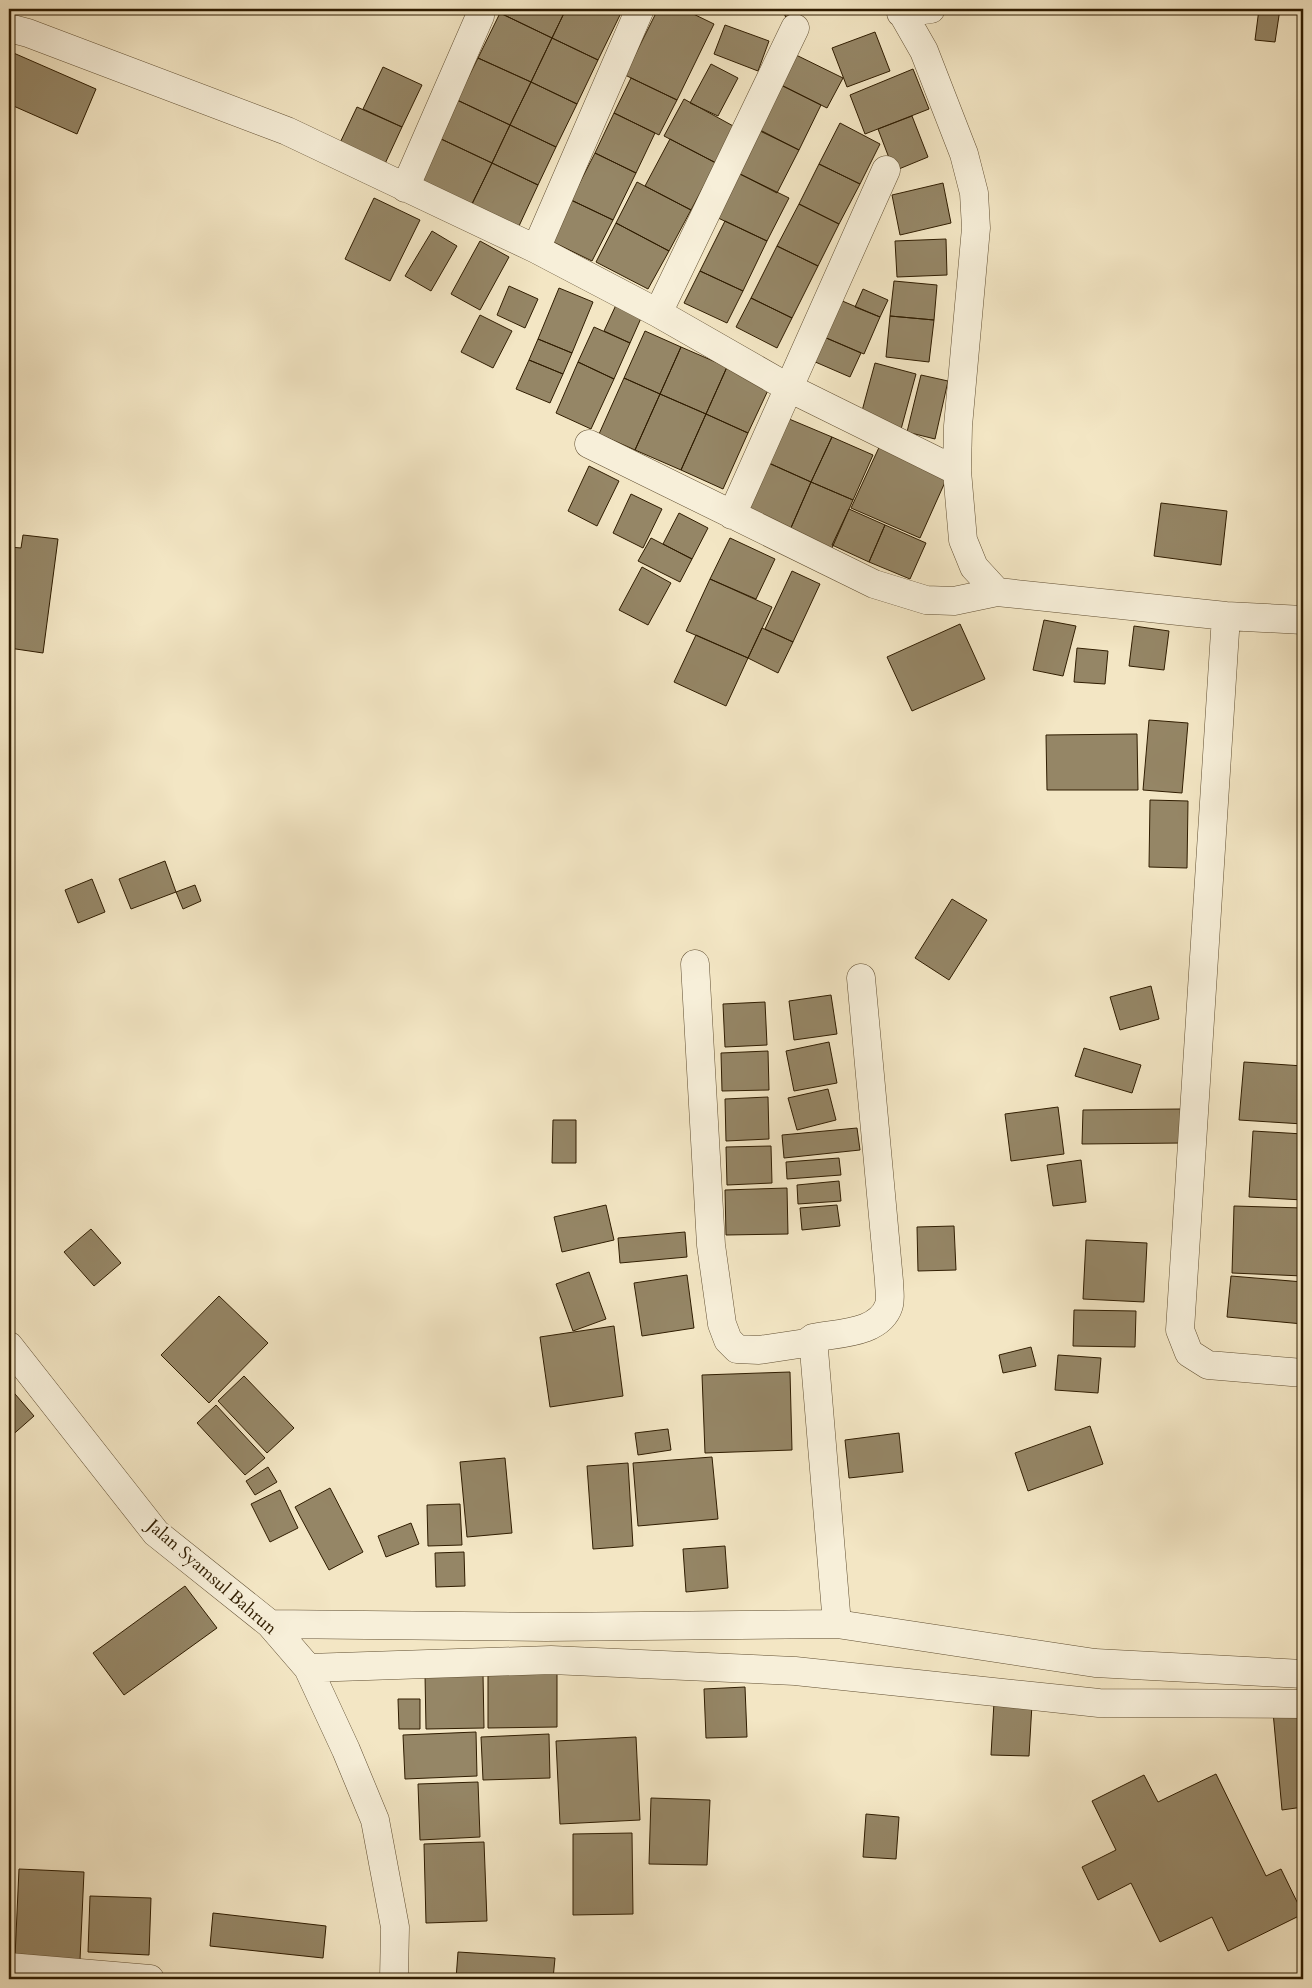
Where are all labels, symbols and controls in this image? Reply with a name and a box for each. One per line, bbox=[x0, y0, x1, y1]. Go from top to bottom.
street label: Jalan Syamsul Bahrun bbox=[139, 1512, 283, 1641]

